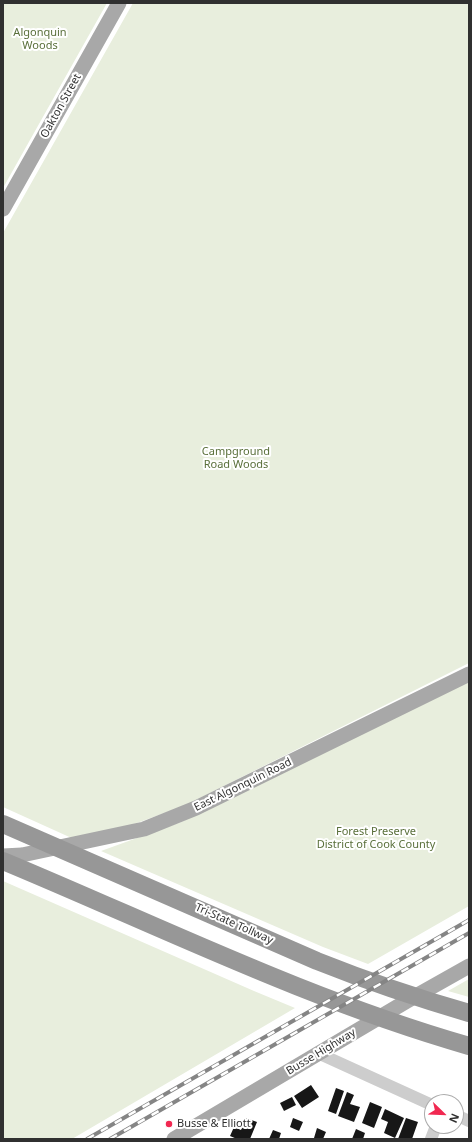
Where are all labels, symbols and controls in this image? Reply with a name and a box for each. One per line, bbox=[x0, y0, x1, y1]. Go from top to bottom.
park label: Algonquin Woods bbox=[13, 26, 67, 52]
street label: Oakton Street bbox=[38, 71, 84, 141]
park label: Campground Road Woods bbox=[202, 445, 270, 471]
street label: East Algonquin Road bbox=[192, 756, 294, 814]
park label: Forest Preserve District of Cook County bbox=[317, 825, 435, 851]
street label: Tri-State Tollway bbox=[193, 901, 275, 947]
street label: Busse Highway bbox=[284, 1026, 358, 1078]
north arrow bbox=[424, 1094, 464, 1134]
text: N bbox=[446, 1111, 463, 1126]
place label: Busse & Elliott bbox=[177, 1117, 251, 1131]
marker: Busse & Elliott bbox=[164, 1119, 174, 1129]

